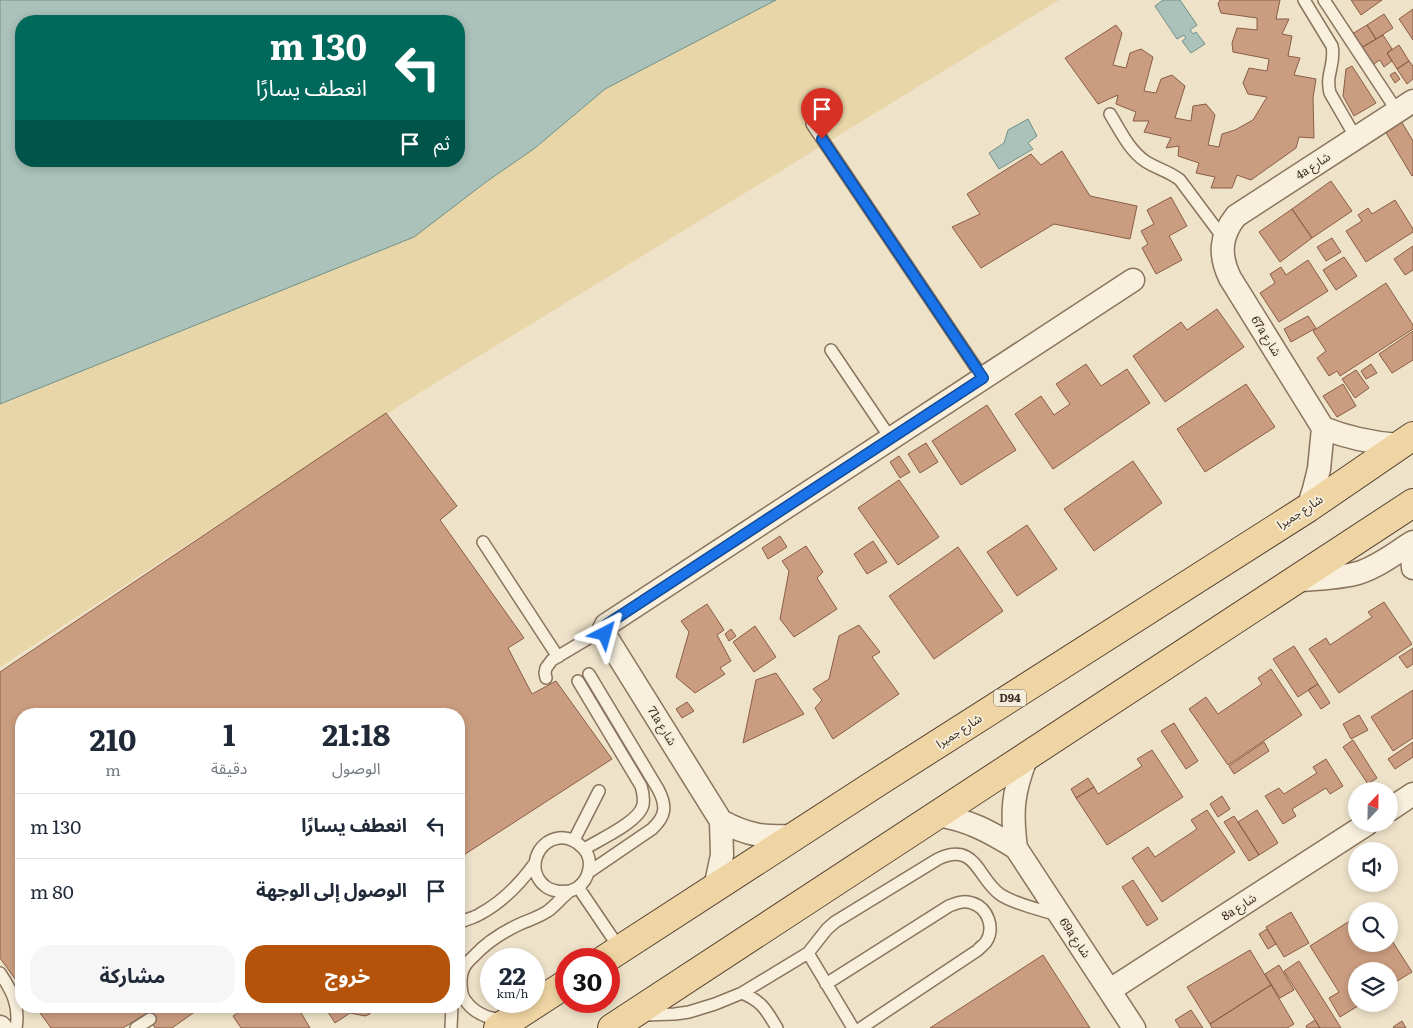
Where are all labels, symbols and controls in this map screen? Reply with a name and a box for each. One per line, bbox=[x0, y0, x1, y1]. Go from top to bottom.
text: 130 m bbox=[269, 19, 367, 71]
icon: left bbox=[385, 35, 450, 100]
text: انعطف يسارًا bbox=[256, 70, 367, 103]
pin bbox=[801, 88, 843, 139]
icon: arrive bbox=[808, 95, 836, 123]
text: ثم bbox=[434, 128, 450, 156]
icon: arrive bbox=[396, 130, 424, 158]
street label: 4a شارع bbox=[1291, 147, 1334, 184]
street label: 67a شارع bbox=[1246, 312, 1286, 360]
street label: شارع جميرا bbox=[1273, 490, 1327, 534]
position arrow bbox=[578, 607, 630, 659]
road number: D94 bbox=[994, 690, 1026, 706]
street label: 71a شارع bbox=[643, 702, 682, 749]
street label: شارع جميرا bbox=[932, 709, 986, 753]
text: 1 bbox=[223, 711, 235, 755]
text: 21:18 bbox=[322, 711, 391, 755]
text: 210 bbox=[90, 716, 137, 760]
text: دقيقة bbox=[211, 755, 248, 779]
text: الوصول bbox=[332, 755, 381, 779]
text: m bbox=[105, 757, 121, 781]
north arrow bbox=[1348, 782, 1398, 832]
map controls bbox=[1348, 782, 1398, 1012]
text: انعطف يسارًا bbox=[301, 810, 407, 838]
text: 130 m bbox=[30, 812, 81, 840]
icon: left bbox=[422, 812, 450, 840]
button: sound bbox=[1348, 842, 1398, 892]
text: الوصول إلى الوجهة bbox=[256, 875, 407, 903]
text: 80 m bbox=[30, 877, 74, 905]
icon: arrive bbox=[422, 877, 450, 905]
street label: 8a شارع bbox=[1217, 888, 1260, 925]
button: search bbox=[1348, 902, 1398, 952]
street label: 69a شارع bbox=[1055, 914, 1096, 962]
button: مشاركة bbox=[30, 945, 235, 1003]
button: خروج bbox=[245, 945, 450, 1003]
speed limit sign: 30 bbox=[555, 948, 620, 1013]
text: 22 bbox=[499, 956, 526, 993]
button: layers bbox=[1348, 962, 1398, 1012]
text: km/h bbox=[497, 984, 528, 1002]

